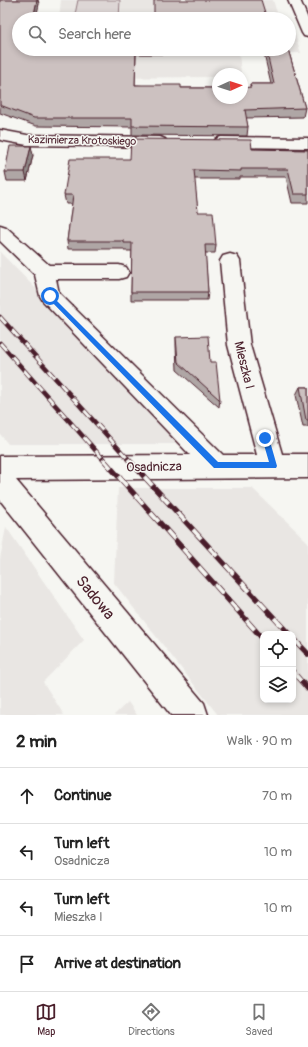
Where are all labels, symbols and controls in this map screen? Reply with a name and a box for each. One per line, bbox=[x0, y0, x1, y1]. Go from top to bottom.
search box bbox=[12, 12, 296, 56]
icon: search bbox=[26, 23, 48, 45]
text: Search here bbox=[58, 25, 131, 44]
north arrow bbox=[212, 68, 248, 104]
street label: Kazimierza Krotoskiego bbox=[28, 133, 136, 148]
route start bbox=[41, 287, 59, 305]
street label: Mieszka I bbox=[230, 340, 258, 391]
route end bbox=[256, 429, 274, 447]
street label: Osadnicza bbox=[126, 459, 182, 475]
street label: Sadowa bbox=[71, 572, 119, 624]
map controls bbox=[260, 631, 296, 703]
button: locate bbox=[260, 631, 296, 667]
button: layers bbox=[260, 667, 296, 703]
text: 2 min bbox=[16, 731, 57, 752]
text: Walk · 90 m bbox=[227, 733, 292, 749]
icon: ahead bbox=[16, 785, 38, 807]
text: Continue bbox=[54, 786, 112, 805]
text: 70 m bbox=[262, 788, 292, 804]
text: Turn left bbox=[54, 834, 110, 853]
icon: left bbox=[16, 841, 38, 863]
text: 10 m bbox=[264, 844, 292, 860]
text: Osadnicza bbox=[54, 853, 110, 869]
text: Turn left bbox=[54, 890, 110, 909]
icon: left bbox=[16, 897, 38, 919]
text: 10 m bbox=[264, 900, 292, 916]
text: Mieszka I bbox=[54, 909, 103, 925]
icon: arrive bbox=[16, 953, 38, 975]
text: Arrive at destination bbox=[54, 954, 181, 973]
tab: Map bbox=[35, 1001, 57, 1038]
tab: Directions bbox=[128, 1001, 175, 1038]
tab: Saved bbox=[245, 1001, 273, 1038]

